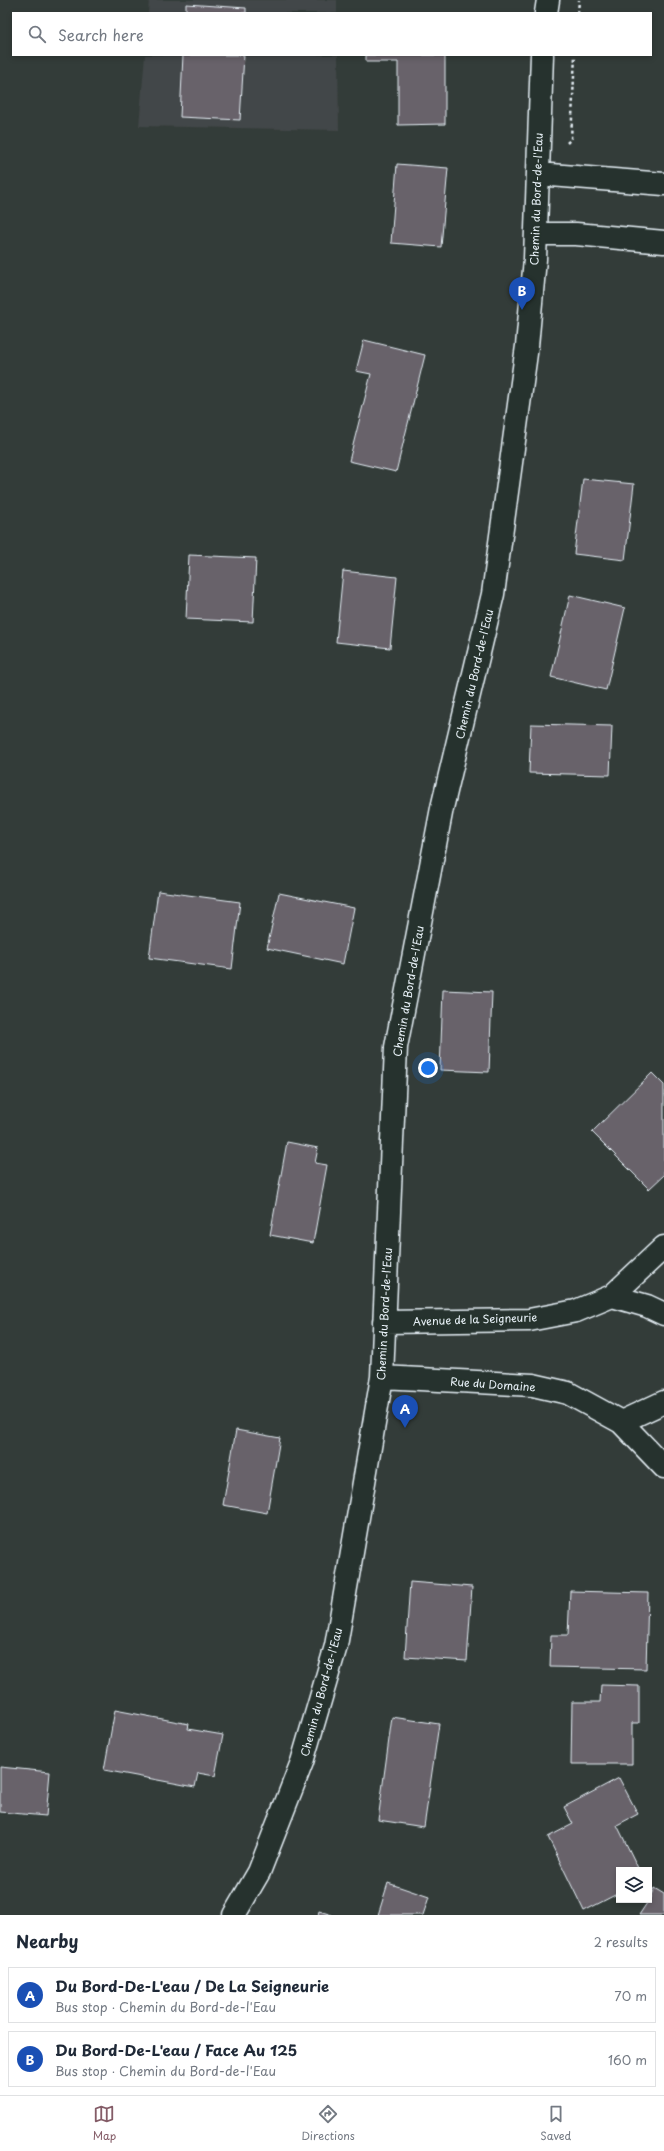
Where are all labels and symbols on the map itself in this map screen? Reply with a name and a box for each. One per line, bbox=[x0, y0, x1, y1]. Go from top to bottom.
street label: Chemin du Bord-de-l'Eau bbox=[525, 132, 547, 266]
pin: B bbox=[509, 277, 535, 310]
street label: Chemin du Bord-de-l'Eau bbox=[451, 607, 497, 741]
street label: Chemin du Bord-de-l'Eau bbox=[388, 924, 428, 1058]
your location bbox=[418, 1058, 438, 1078]
street label: Chemin du Bord-de-l'Eau bbox=[372, 1247, 396, 1381]
street label: Avenue de la Seigneurie bbox=[413, 1308, 538, 1330]
street label: Rue du Domaine bbox=[450, 1373, 536, 1395]
pin: A bbox=[392, 1395, 418, 1428]
street label: Chemin du Bord-de-l'Eau bbox=[296, 1626, 346, 1758]

